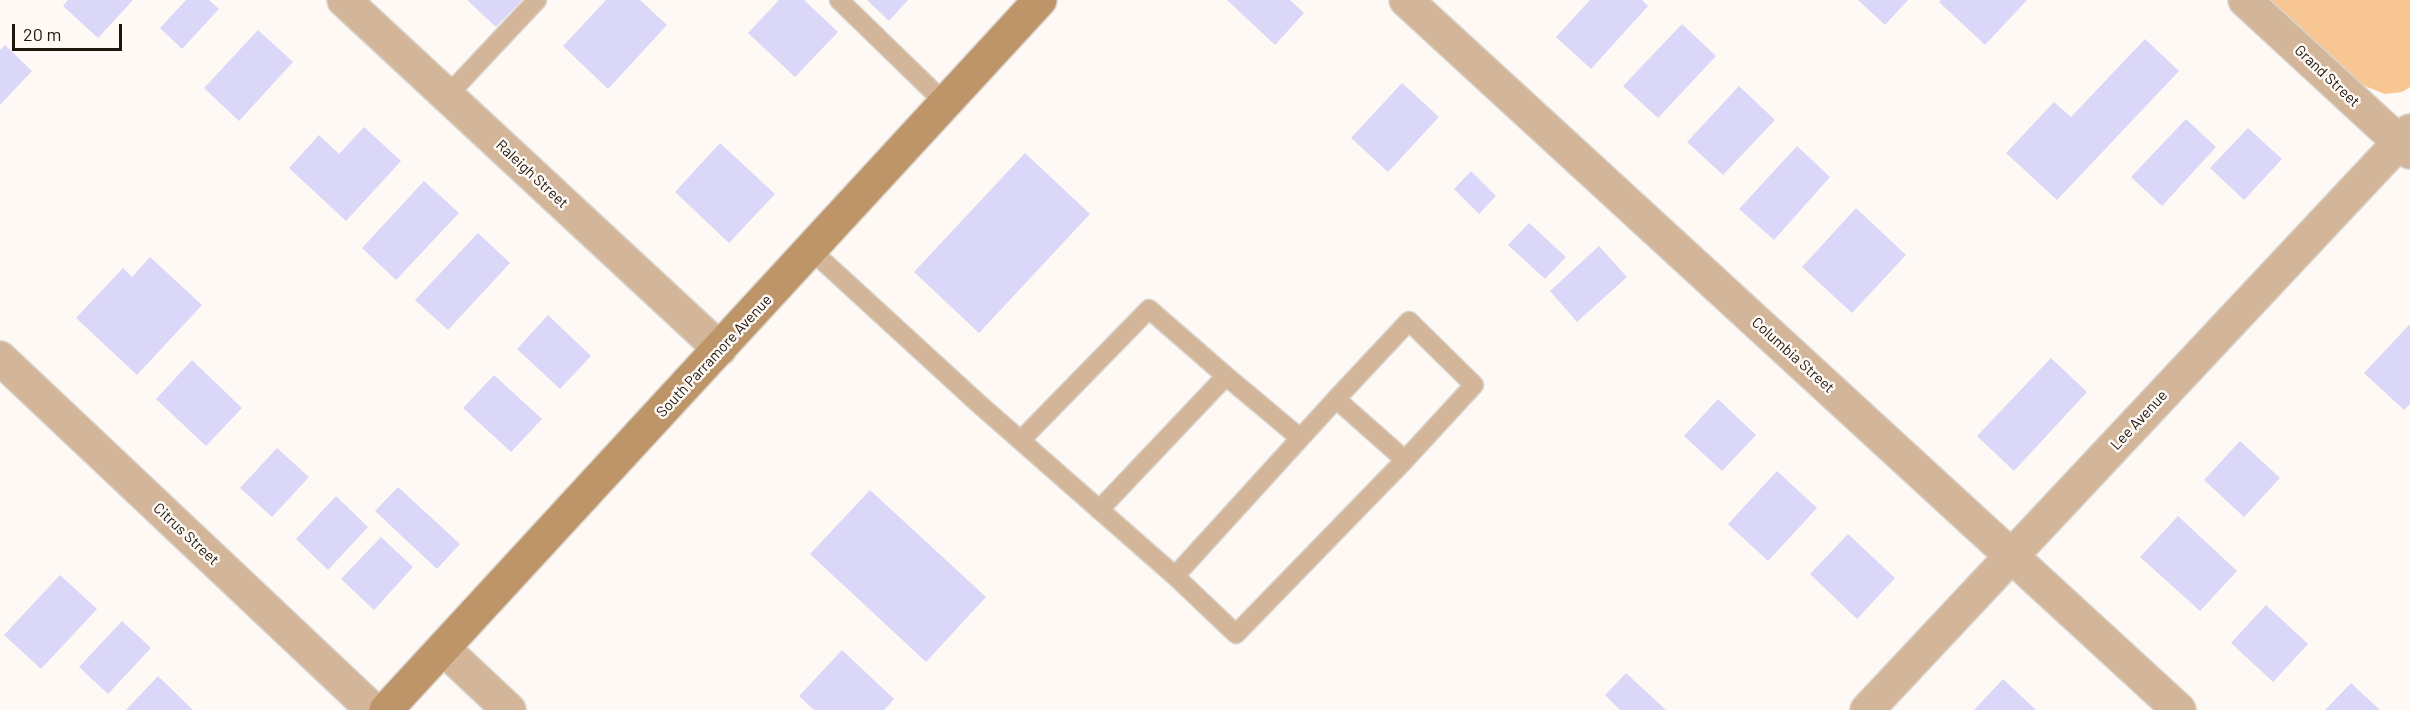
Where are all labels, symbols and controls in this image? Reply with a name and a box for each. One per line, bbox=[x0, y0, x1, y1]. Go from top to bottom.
scale bar bbox=[15, 12, 124, 50]
text: 20 m bbox=[23, 23, 61, 45]
street label: Grand Street bbox=[2291, 41, 2363, 111]
street label: Raleigh Street bbox=[492, 136, 572, 212]
street label: South Parramore Avenue bbox=[652, 291, 776, 421]
street label: Columbia Street bbox=[1748, 313, 1838, 397]
street label: Lee Avenue bbox=[2107, 386, 2171, 454]
street label: Citrus Street bbox=[149, 499, 223, 569]

